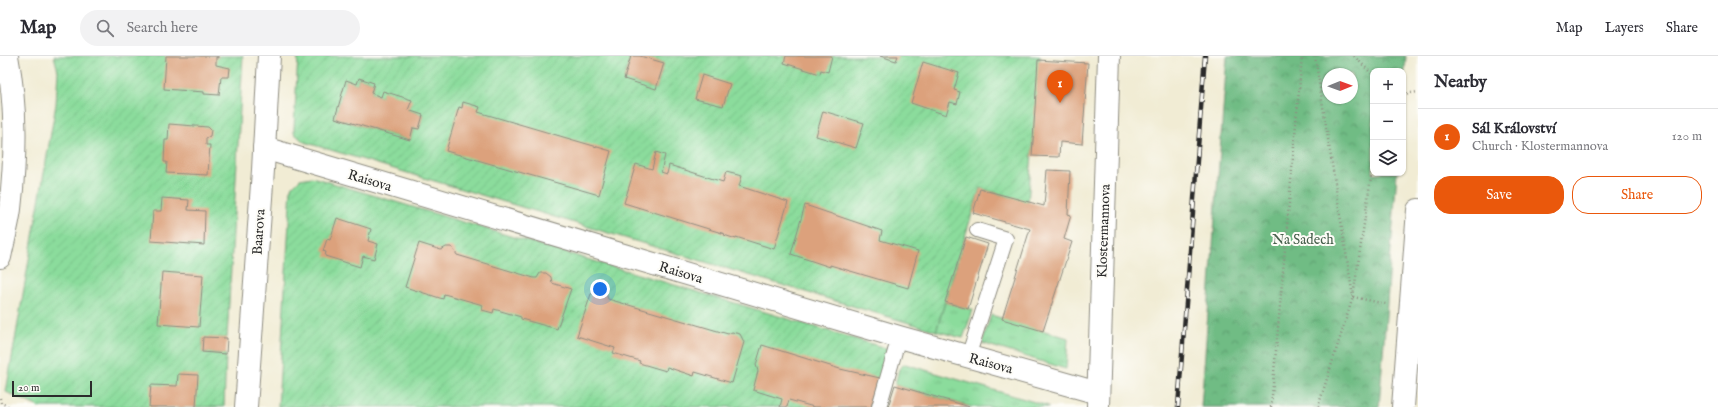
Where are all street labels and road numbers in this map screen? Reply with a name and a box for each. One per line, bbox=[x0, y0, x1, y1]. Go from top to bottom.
street label: Raisova bbox=[346, 166, 395, 196]
street label: Klostermannova bbox=[1093, 183, 1115, 278]
street label: Baarova bbox=[248, 207, 270, 256]
street label: Raisova bbox=[657, 258, 706, 288]
street label: Raisova bbox=[967, 349, 1016, 379]

